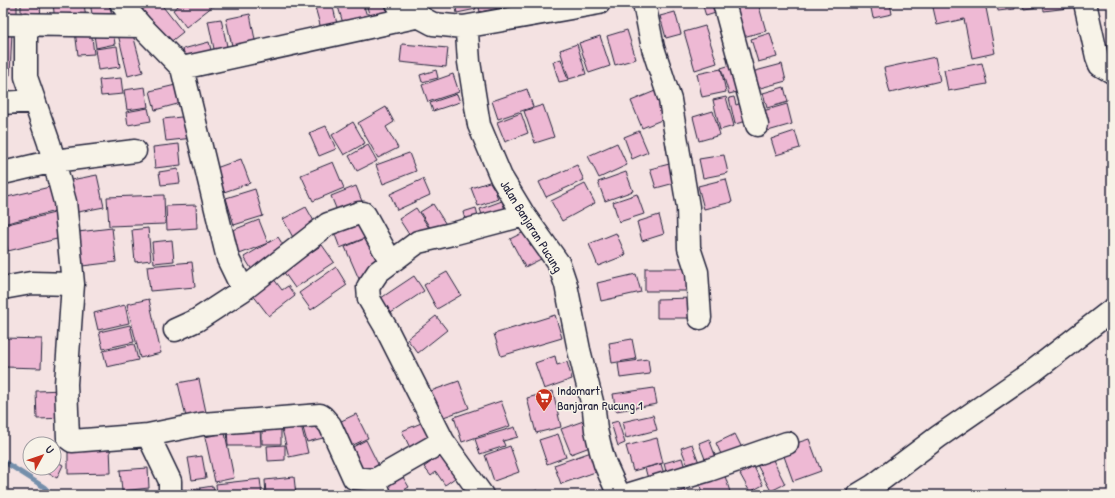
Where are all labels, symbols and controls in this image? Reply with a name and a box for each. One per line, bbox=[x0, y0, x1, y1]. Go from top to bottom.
street label: Jalan Banjaran Pucung bbox=[496, 177, 568, 276]
place label: Indomart Banjaran Pucung 1 bbox=[557, 381, 643, 414]
supermarket icon: Indomart Banjaran Pucung 1 bbox=[534, 387, 554, 412]
north arrow bbox=[22, 436, 62, 476]
text: U bbox=[42, 443, 57, 456]

